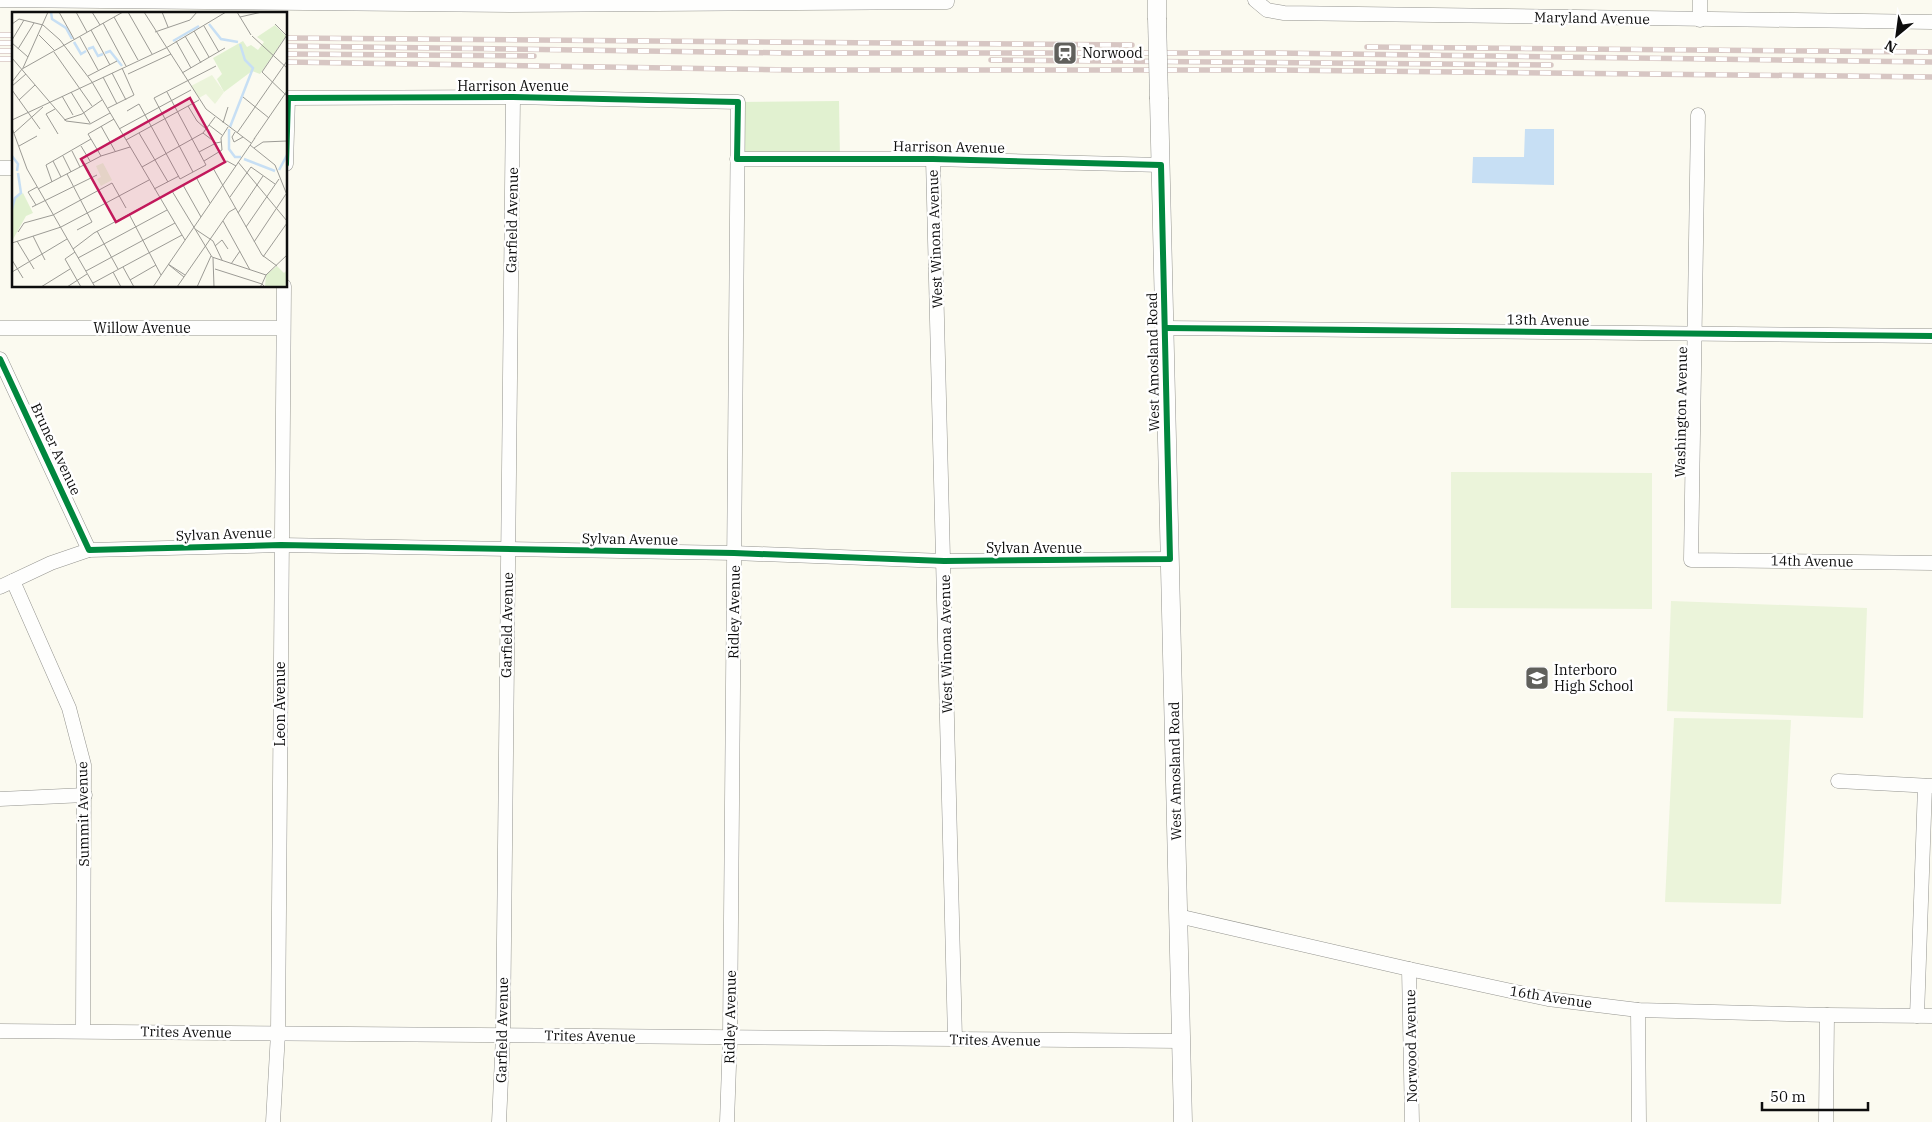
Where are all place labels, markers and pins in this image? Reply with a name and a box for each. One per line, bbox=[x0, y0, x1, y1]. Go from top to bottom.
station icon: Norwood bbox=[1052, 40, 1078, 66]
place label: Norwood bbox=[1082, 44, 1143, 62]
place label: Interboro High School bbox=[1554, 661, 1633, 695]
school or university icon: Interboro High School bbox=[1524, 665, 1550, 691]

